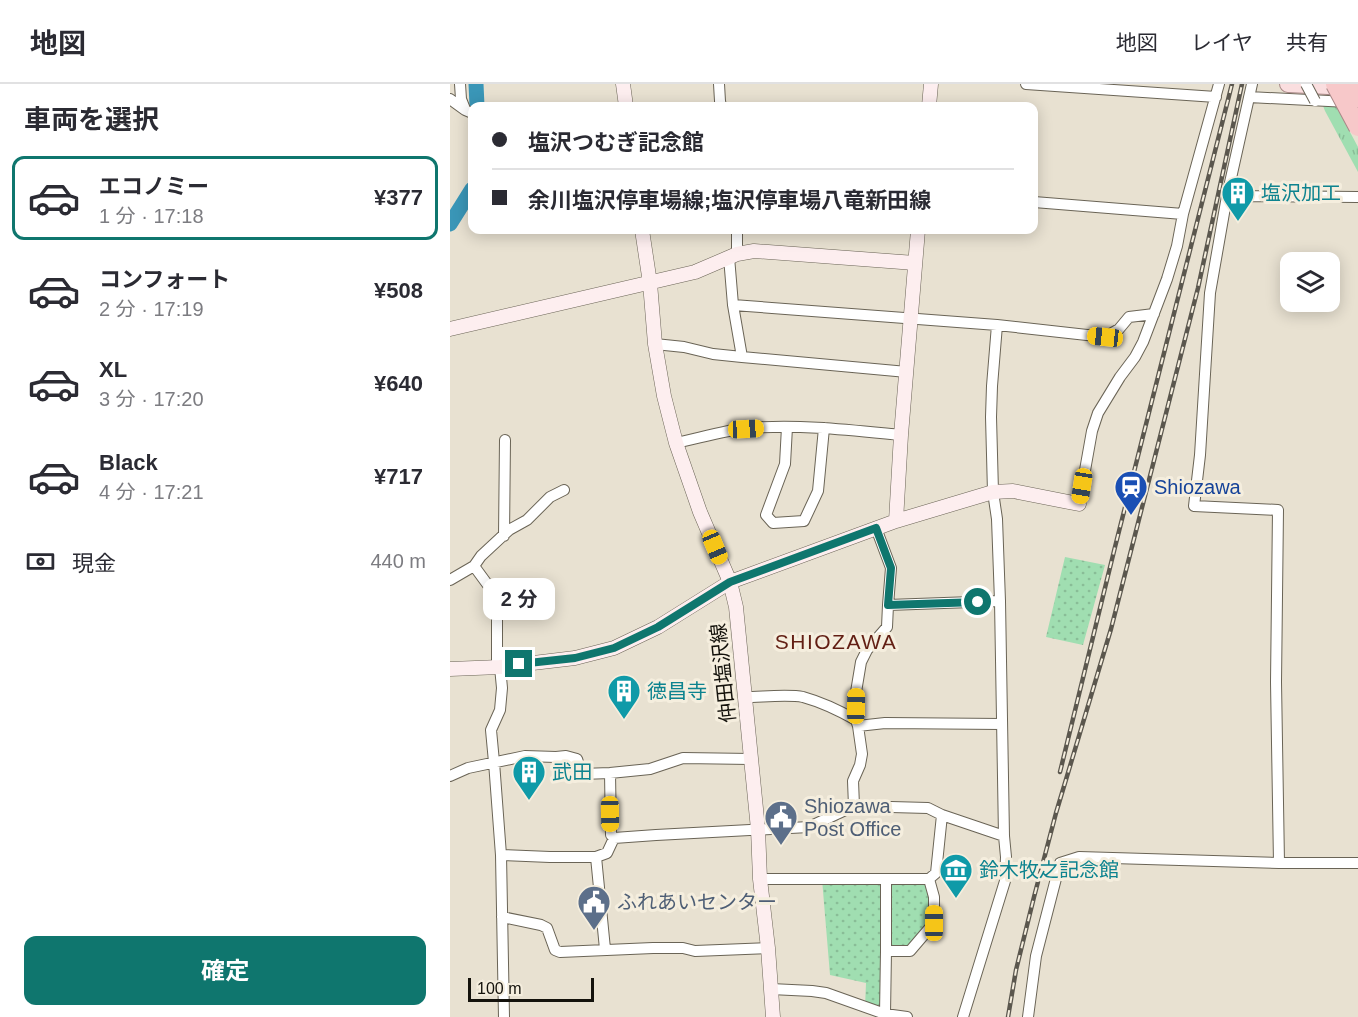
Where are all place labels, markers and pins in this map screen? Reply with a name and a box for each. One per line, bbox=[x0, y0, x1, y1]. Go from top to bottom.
building icon: 塩沢加工 bbox=[1220, 175, 1256, 222]
place label: 塩沢加工 bbox=[1261, 182, 1341, 204]
station icon: Shiozawa bbox=[1113, 469, 1149, 516]
place label: Shiozawa bbox=[1154, 476, 1242, 498]
building icon: 徳昌寺 bbox=[606, 673, 642, 720]
place label: 徳昌寺 bbox=[647, 680, 707, 702]
building icon: 武田 bbox=[511, 754, 547, 801]
place label: 武田 bbox=[552, 761, 592, 783]
place label: Shiozawa Post Office bbox=[804, 795, 901, 840]
public building icon: Shiozawa Post Office bbox=[763, 799, 799, 846]
museum icon: 鈴木牧之記念館 bbox=[938, 852, 974, 899]
place label: 鈴木牧之記念館 bbox=[979, 859, 1119, 881]
public building icon: ふれあいセンター bbox=[576, 884, 612, 931]
place label: ふれあいセンター bbox=[617, 891, 777, 913]

